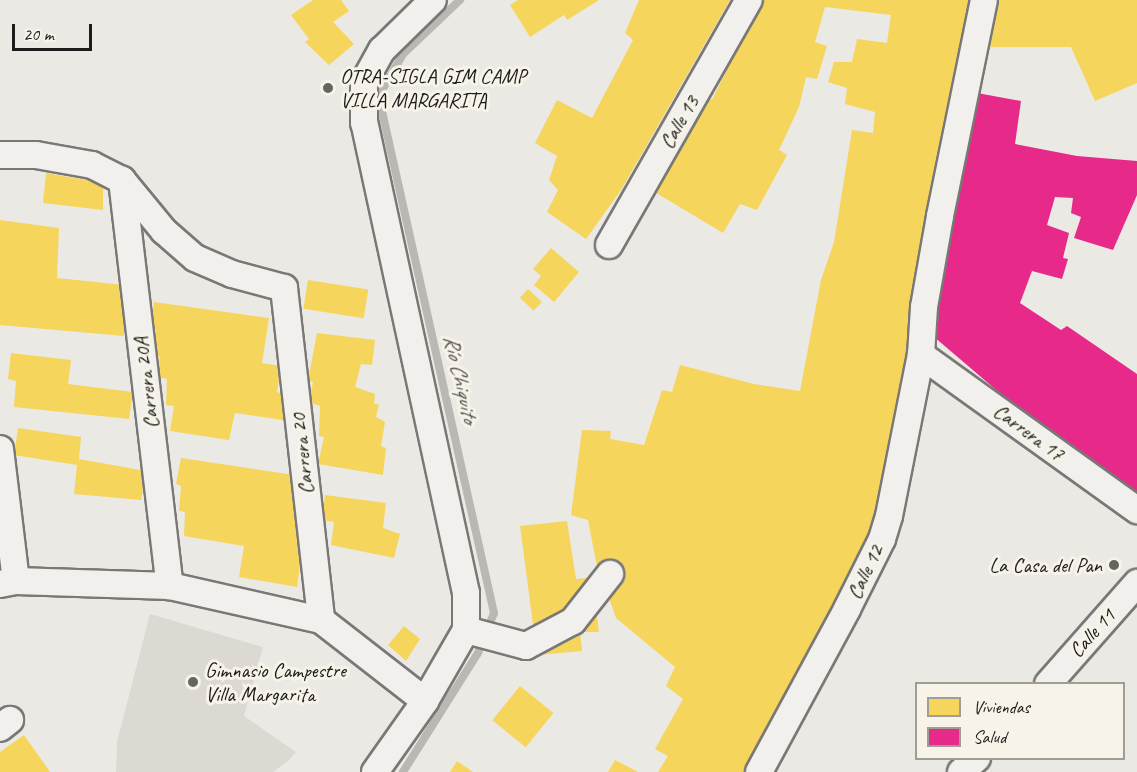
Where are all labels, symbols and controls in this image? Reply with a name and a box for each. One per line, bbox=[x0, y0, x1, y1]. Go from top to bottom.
scale bar bbox=[15, 12, 94, 50]
text: 20 m bbox=[23, 23, 54, 45]
place label: OTRA-SIGLA GIM CAMP VILLA MARGARITA bbox=[340, 63, 525, 113]
marker: OTRA-SIGLA GIM CAMP VILLA MARGARITA bbox=[321, 81, 335, 95]
street label: Calle 13 bbox=[654, 91, 704, 153]
water label: Río Chiquito bbox=[437, 333, 483, 425]
street label: Carrera 20A bbox=[128, 336, 164, 430]
street label: Carrera 17 bbox=[989, 398, 1069, 466]
street label: Carrera 20 bbox=[285, 412, 319, 496]
street label: Calle 12 bbox=[841, 541, 889, 603]
place label: La Casa del Pan bbox=[988, 552, 1102, 578]
marker: La Casa del Pan bbox=[1107, 558, 1121, 572]
street label: Calle 11 bbox=[1064, 603, 1120, 663]
place label: Gimnasio Campestre Villa Margarita bbox=[205, 657, 347, 707]
marker: Gimnasio Campestre Villa Margarita bbox=[186, 675, 200, 689]
legend bbox=[915, 682, 1125, 760]
text: Viviendas bbox=[973, 696, 1030, 718]
text: Salud bbox=[973, 726, 1006, 748]

